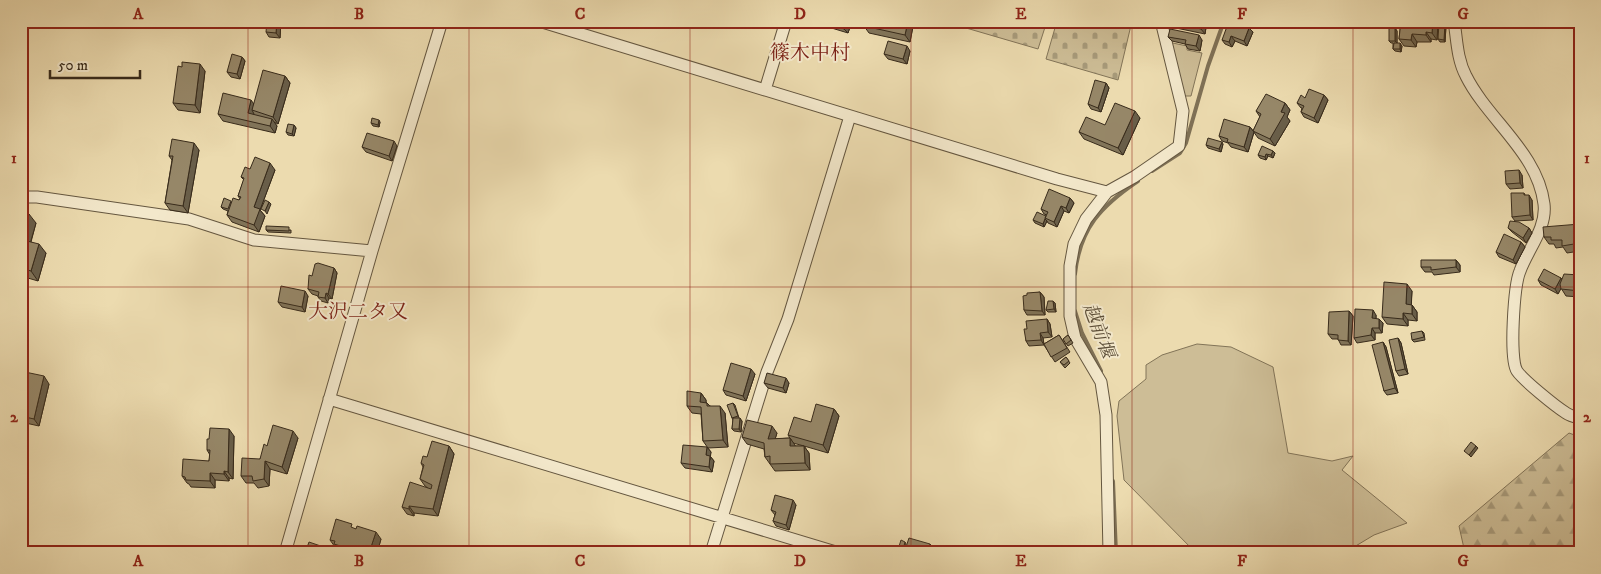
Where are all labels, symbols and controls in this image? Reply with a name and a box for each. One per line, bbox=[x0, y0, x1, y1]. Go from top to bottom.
text: A bbox=[132, 4, 144, 24]
text: B bbox=[354, 4, 364, 24]
text: C bbox=[575, 4, 585, 24]
text: D bbox=[794, 4, 806, 24]
text: E bbox=[1015, 4, 1027, 24]
text: F bbox=[1237, 4, 1247, 24]
text: G bbox=[1457, 4, 1469, 24]
district label: 篠木中村 bbox=[770, 41, 850, 66]
scale bar bbox=[50, 48, 140, 80]
text: 50 m bbox=[58, 56, 88, 75]
text: 1 bbox=[11, 148, 17, 168]
text: 1 bbox=[1584, 148, 1590, 168]
district label: 大沢二タ又 bbox=[308, 300, 408, 325]
water label: 越前堰 bbox=[1078, 300, 1121, 364]
text: 2 bbox=[10, 407, 19, 427]
text: 2 bbox=[1583, 407, 1592, 427]
text: A bbox=[132, 551, 144, 571]
text: B bbox=[354, 551, 364, 571]
text: C bbox=[575, 551, 585, 571]
text: D bbox=[794, 551, 806, 571]
text: E bbox=[1015, 551, 1027, 571]
text: F bbox=[1237, 551, 1247, 571]
text: G bbox=[1457, 551, 1469, 571]

